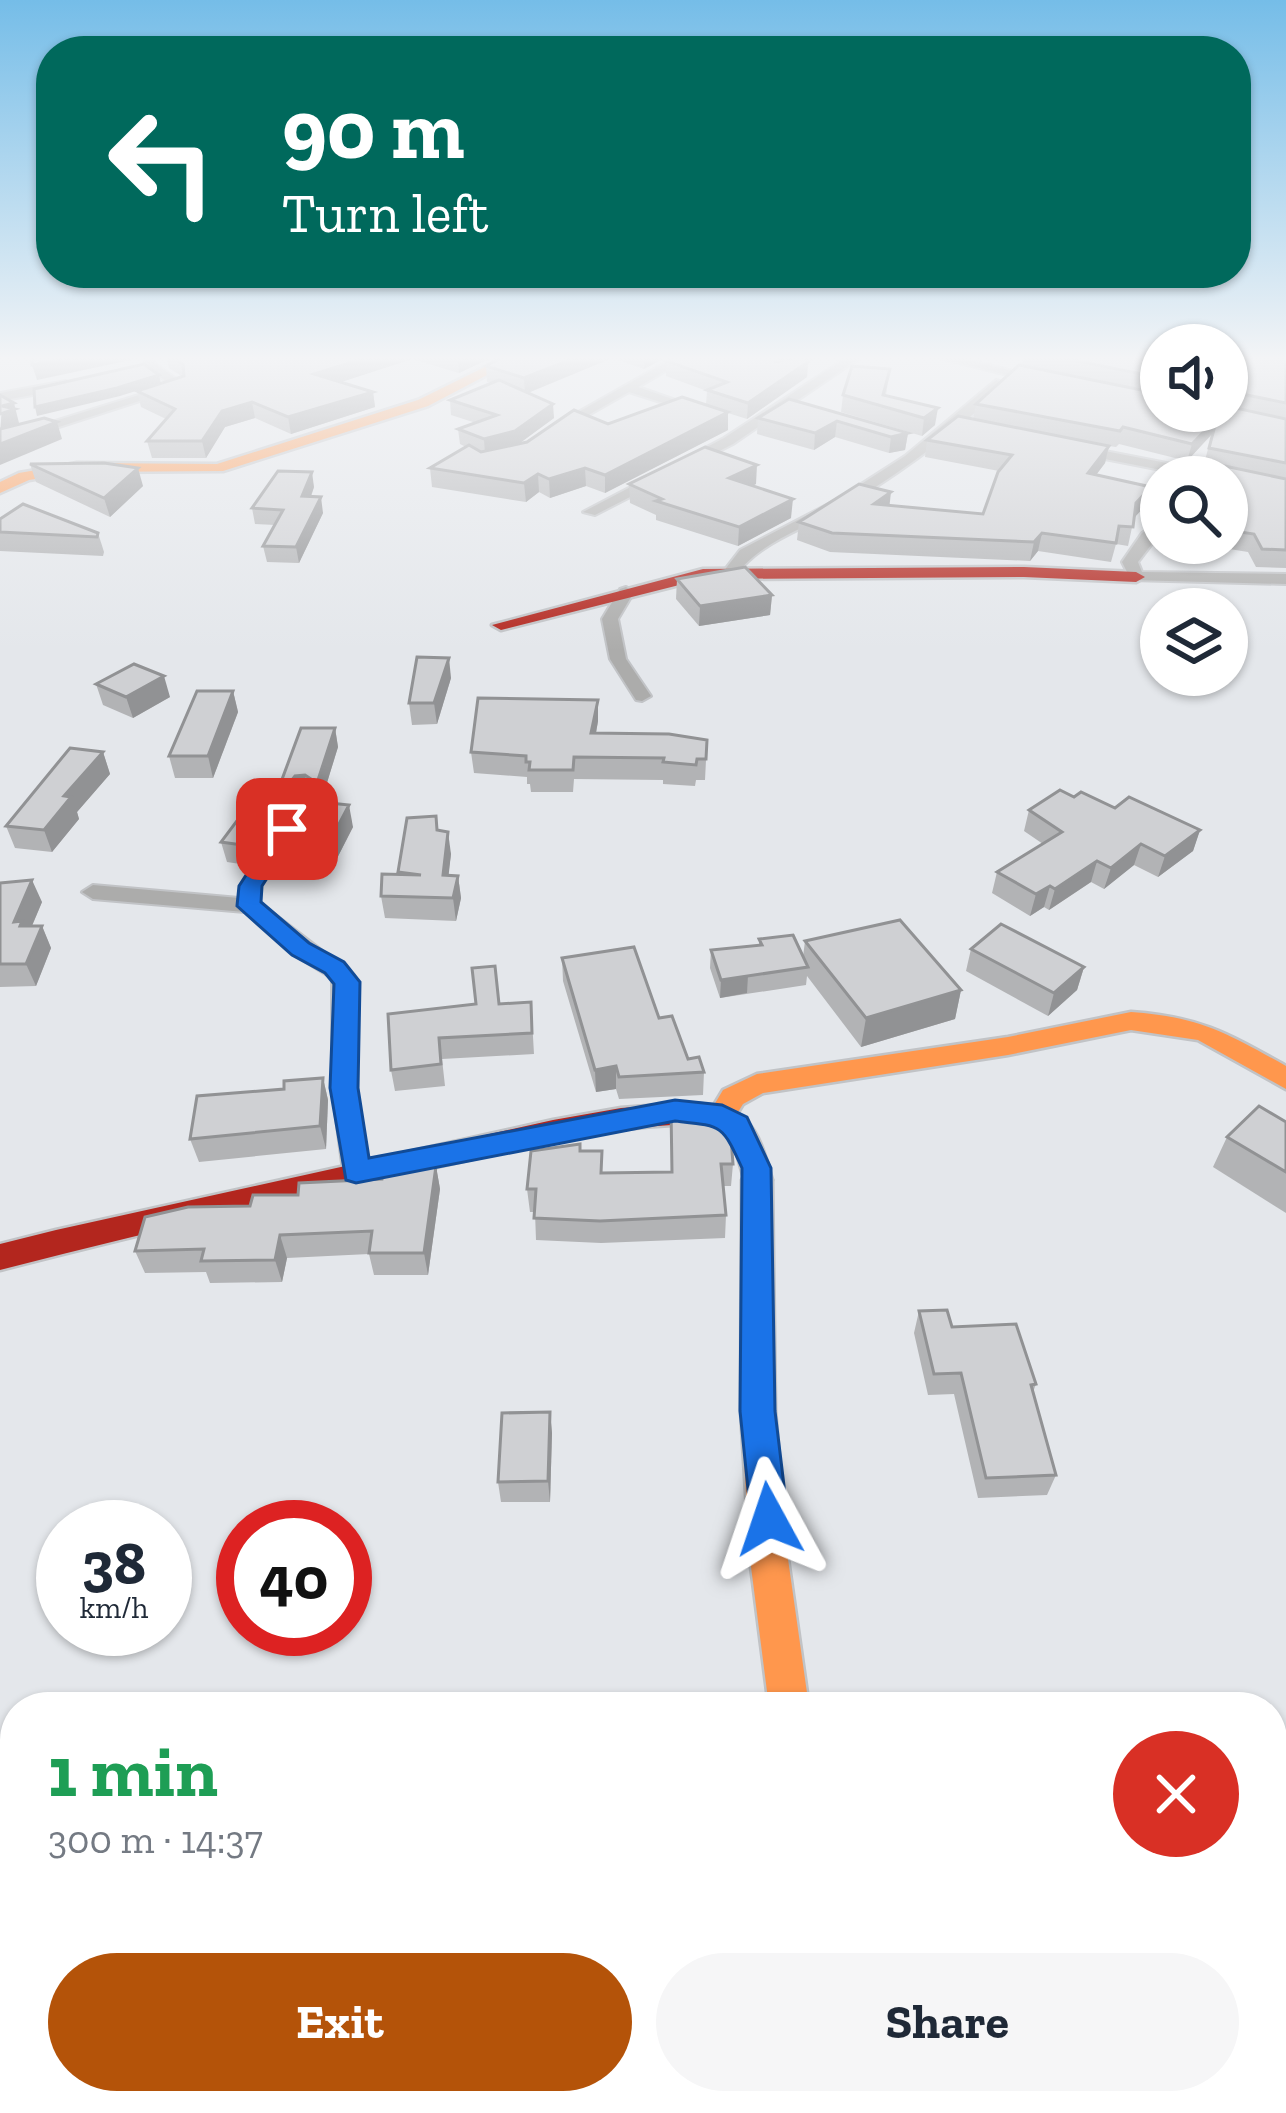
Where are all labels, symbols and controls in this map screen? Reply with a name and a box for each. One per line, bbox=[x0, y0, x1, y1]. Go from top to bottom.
text: 90 m bbox=[282, 79, 465, 180]
icon: left bbox=[84, 84, 240, 240]
text: Turn left bbox=[282, 181, 489, 246]
map controls bbox=[1140, 324, 1248, 696]
button: sound bbox=[1140, 324, 1248, 432]
button: search bbox=[1140, 456, 1248, 564]
button: layers bbox=[1140, 588, 1248, 696]
pin bbox=[236, 778, 338, 880]
icon: arrive bbox=[254, 796, 320, 862]
position arrow bbox=[706, 1456, 832, 1582]
speed limit sign: 40 bbox=[216, 1500, 372, 1656]
text: 38 bbox=[82, 1527, 146, 1599]
text: km/h bbox=[80, 1590, 148, 1626]
text: 1 min bbox=[48, 1728, 218, 1814]
button: close bbox=[1113, 1731, 1239, 1857]
text: 300 m · 14:37 bbox=[48, 1816, 263, 1863]
button: Exit bbox=[48, 1953, 632, 2091]
button: Share bbox=[656, 1953, 1239, 2091]

